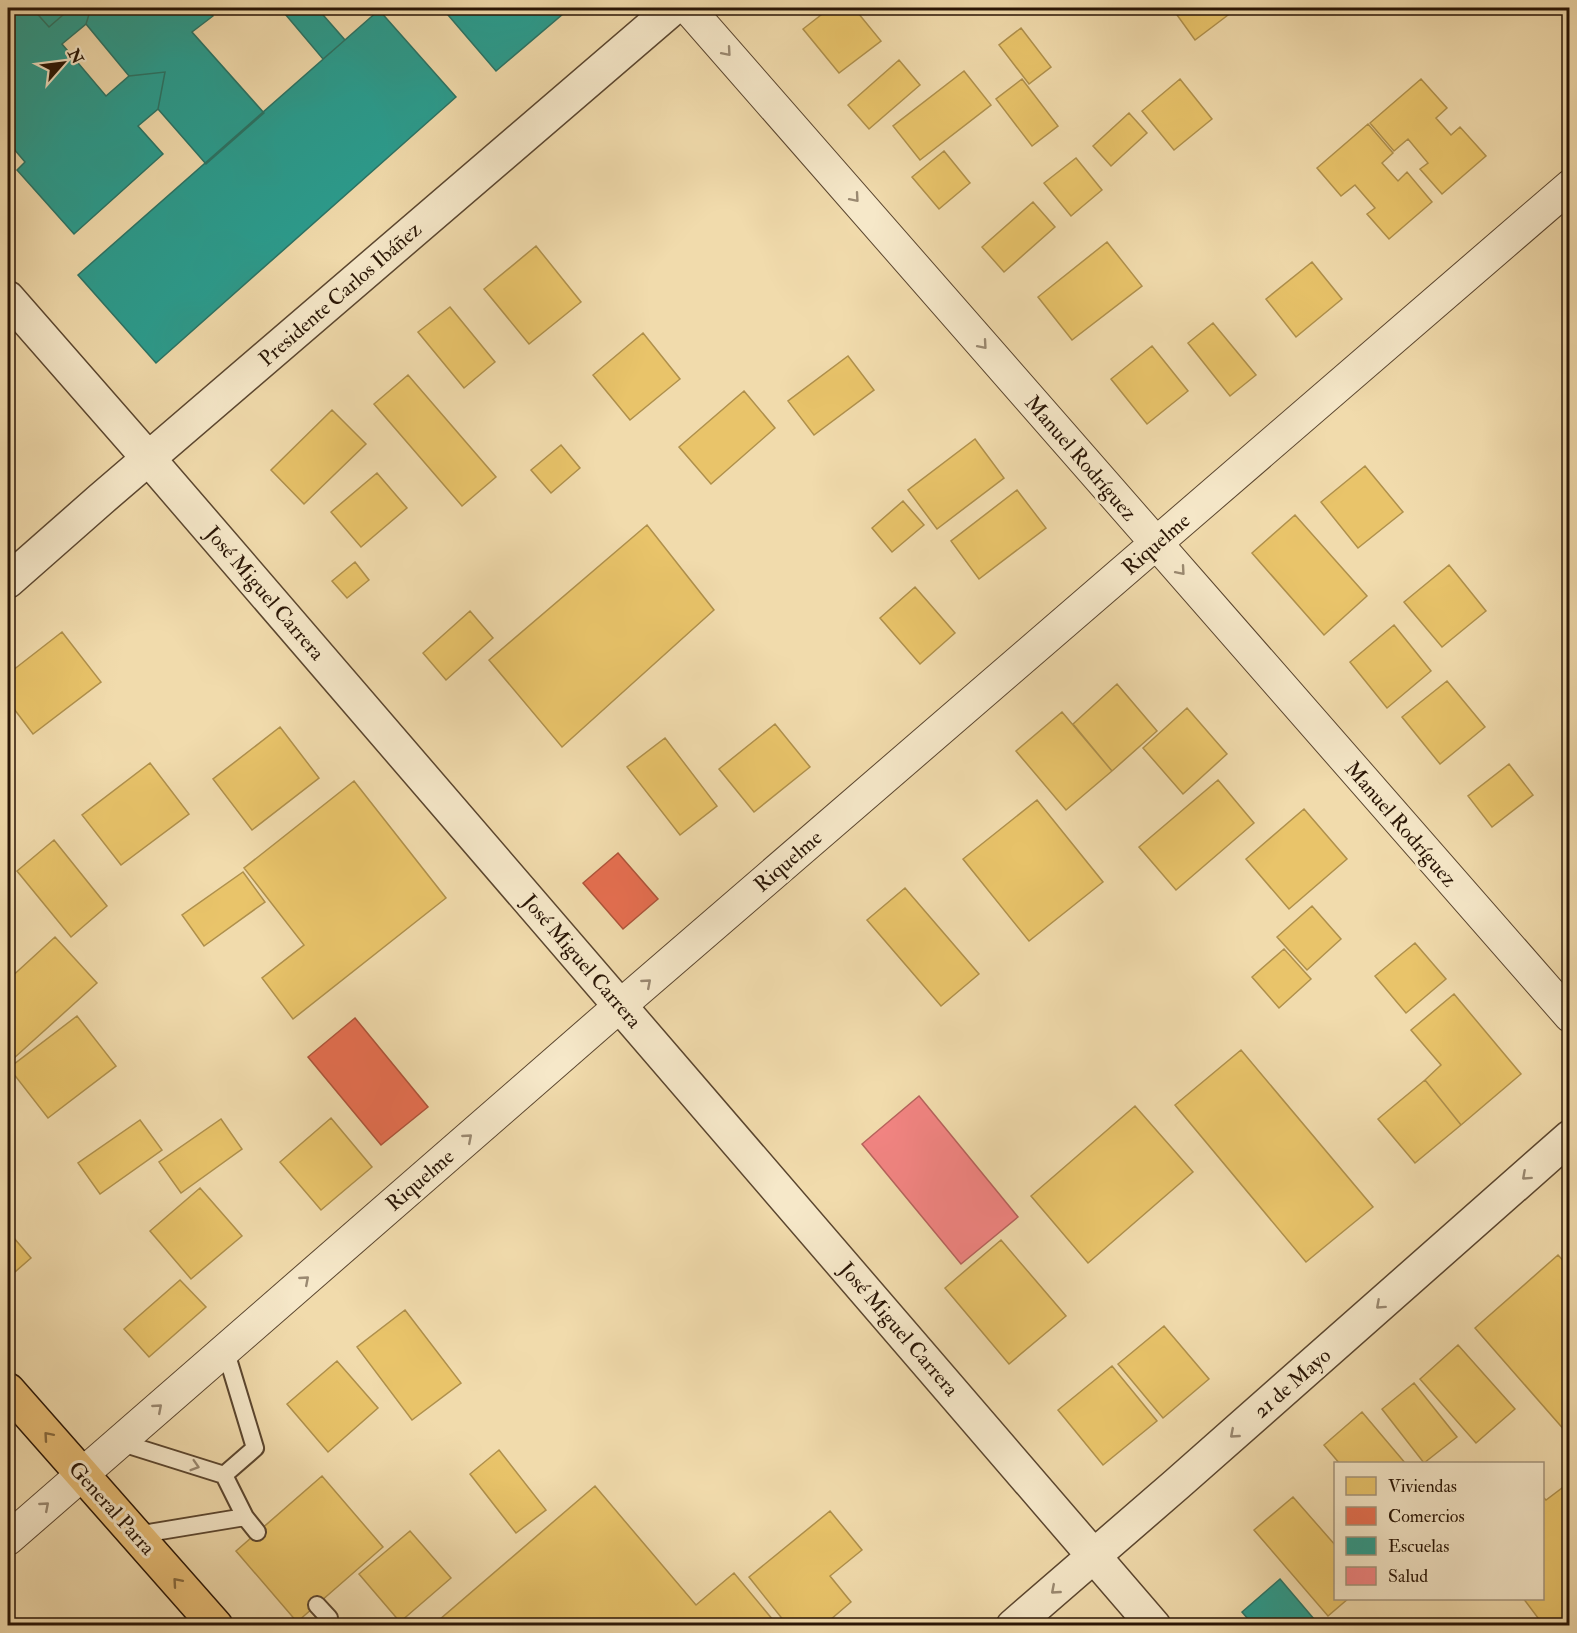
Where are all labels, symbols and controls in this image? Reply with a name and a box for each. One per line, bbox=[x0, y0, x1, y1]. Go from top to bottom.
north arrow bbox=[33, 33, 93, 93]
text: N bbox=[63, 45, 88, 68]
one-way arrow bbox=[720, 45, 731, 55]
one-way arrow bbox=[848, 192, 859, 202]
street label: Presidente Carlos Ibáñez bbox=[253, 216, 427, 372]
one-way arrow bbox=[976, 338, 987, 349]
street label: Manuel Rodríguez bbox=[1019, 390, 1143, 527]
street label: Riquelme bbox=[1117, 507, 1196, 581]
street label: José Miguel Carrera bbox=[198, 520, 331, 666]
one-way arrow bbox=[1174, 564, 1185, 575]
street label: Manuel Rodríguez bbox=[1339, 756, 1463, 893]
street label: Riquelme bbox=[749, 824, 828, 898]
street label: José Miguel Carrera bbox=[515, 888, 648, 1034]
one-way arrow bbox=[640, 979, 651, 990]
one-way arrow bbox=[461, 1135, 472, 1146]
street label: Riquelme bbox=[381, 1143, 460, 1217]
one-way arrow bbox=[1522, 1169, 1533, 1180]
street label: José Miguel Carrera bbox=[832, 1256, 965, 1402]
one-way arrow bbox=[298, 1276, 309, 1287]
one-way arrow bbox=[1376, 1298, 1387, 1309]
street label: 21 de Mayo bbox=[1248, 1342, 1337, 1424]
one-way arrow bbox=[151, 1404, 162, 1415]
one-way arrow bbox=[1230, 1427, 1241, 1438]
one-way arrow bbox=[44, 1432, 55, 1442]
street label: General Parra bbox=[62, 1456, 161, 1561]
one-way arrow bbox=[189, 1458, 200, 1471]
legend bbox=[1334, 1462, 1544, 1600]
text: Viviendas bbox=[1388, 1475, 1457, 1498]
one-way arrow bbox=[38, 1502, 48, 1513]
text: Comercios bbox=[1388, 1505, 1465, 1528]
text: Escuelas bbox=[1388, 1535, 1449, 1558]
text: Salud bbox=[1388, 1565, 1428, 1588]
one-way arrow bbox=[173, 1578, 184, 1588]
one-way arrow bbox=[1051, 1582, 1062, 1593]

